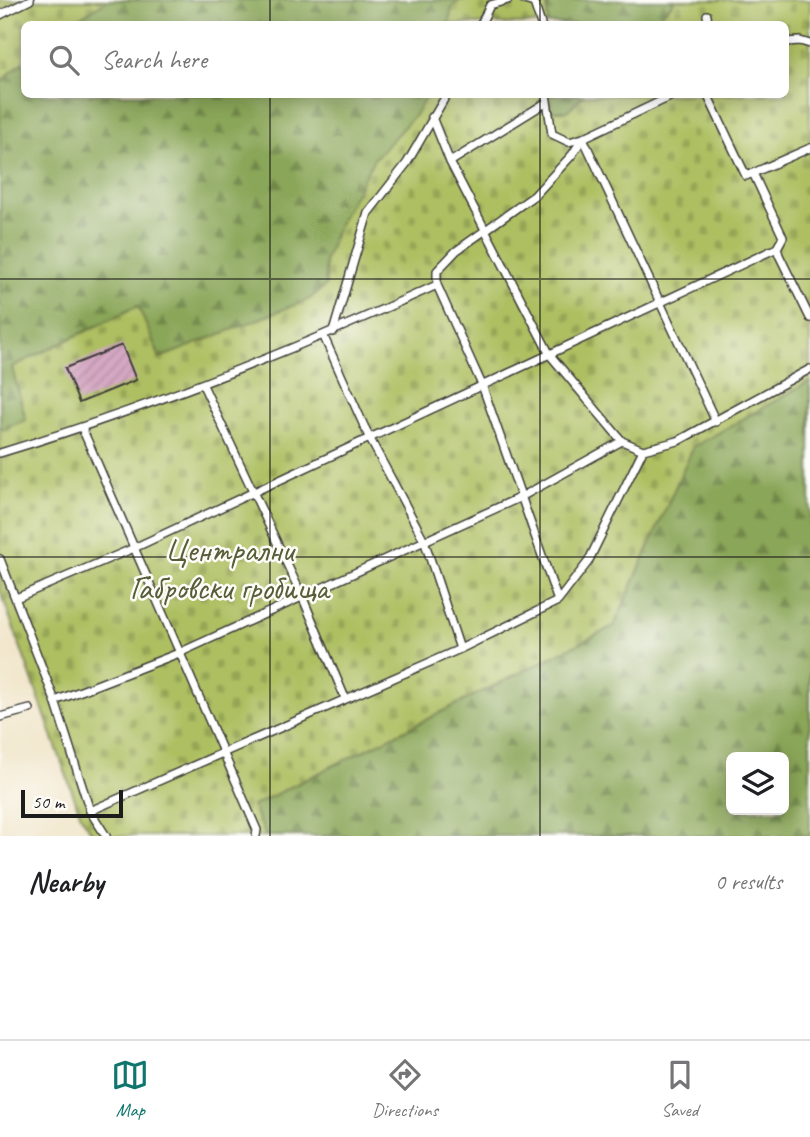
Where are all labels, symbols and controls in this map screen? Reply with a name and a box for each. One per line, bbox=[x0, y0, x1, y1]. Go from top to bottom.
search box bbox=[21, 21, 789, 98]
icon: search bbox=[45, 41, 83, 79]
text: Search here bbox=[101, 43, 207, 76]
park label: Централни Габровски гробища bbox=[130, 529, 331, 609]
map controls bbox=[726, 752, 789, 815]
button: layers bbox=[726, 752, 789, 815]
scale bar bbox=[21, 787, 122, 819]
text: 50 m bbox=[32, 790, 64, 814]
text: Nearby bbox=[28, 863, 104, 901]
text: 0 results bbox=[715, 867, 782, 896]
tab: Map bbox=[111, 1056, 149, 1122]
tab: Directions bbox=[372, 1056, 438, 1122]
tab: Saved bbox=[661, 1056, 699, 1122]

